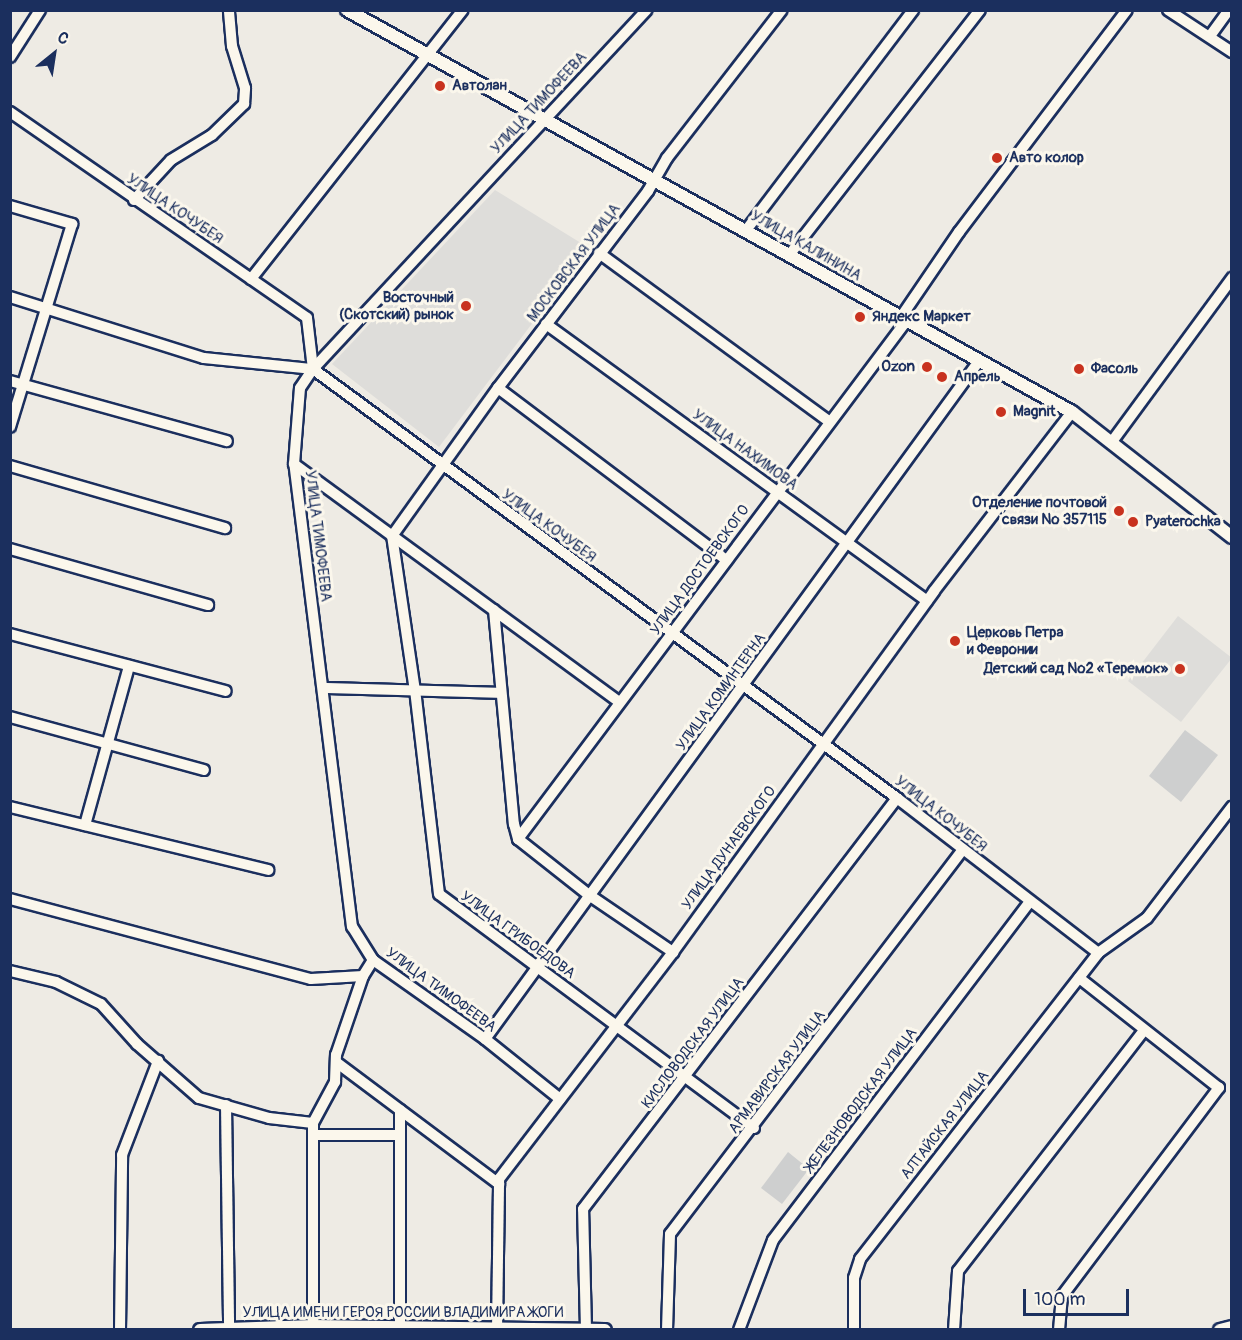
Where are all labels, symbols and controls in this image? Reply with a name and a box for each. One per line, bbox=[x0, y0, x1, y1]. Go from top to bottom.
north arrow bbox=[24, 24, 84, 84]
text: С bbox=[54, 27, 72, 50]
street label: УЛИЦА ТИМОФЕЕВА bbox=[487, 49, 591, 157]
place label: Автолан bbox=[452, 77, 507, 95]
marker: Автолан bbox=[433, 79, 447, 93]
place label: Авто колор bbox=[1009, 149, 1084, 167]
marker: Авто колор bbox=[990, 151, 1004, 165]
street label: УЛИЦА КОЧУБЕЯ bbox=[123, 170, 227, 248]
street label: МОСКОВСКАЯ УЛИЦА bbox=[524, 200, 624, 326]
street label: УЛИЦА КАЛИНИНА bbox=[747, 207, 865, 285]
place label: Восточный (Скотский) рынок bbox=[339, 288, 454, 323]
marker: Восточный (Скотский) рынок bbox=[459, 299, 473, 313]
place label: Яндекс Маркет bbox=[872, 308, 971, 326]
marker: Яндекс Маркет bbox=[853, 310, 867, 324]
place label: Ozon bbox=[881, 358, 915, 376]
marker: Ozon bbox=[920, 360, 934, 374]
place label: Фасоль bbox=[1091, 360, 1138, 378]
marker: Фасоль bbox=[1072, 362, 1086, 376]
place label: Апрель bbox=[954, 368, 1001, 386]
marker: Апрель bbox=[935, 370, 949, 384]
place label: Magnit bbox=[1013, 403, 1056, 421]
marker: Magnit bbox=[994, 405, 1008, 419]
street label: УЛИЦА НАХИМОВА bbox=[689, 406, 801, 494]
street label: УЛИЦА ТИМОФЕЕВА bbox=[301, 469, 335, 603]
street label: УЛИЦА КОЧУБЕЯ bbox=[498, 486, 600, 566]
place label: Отделение почтовой связи № 357115 bbox=[972, 493, 1107, 528]
street label: УЛИЦА ДОСТОЕВСКОГО bbox=[647, 501, 753, 639]
marker: Отделение почтовой связи № 357115 bbox=[1112, 504, 1126, 518]
place label: Pyaterochka bbox=[1145, 513, 1221, 531]
marker: Pyaterochka bbox=[1126, 515, 1140, 529]
place label: Церковь Петра и Февронии bbox=[967, 623, 1063, 658]
street label: УЛИЦА КОМИНТЕРНА bbox=[672, 630, 770, 754]
marker: Церковь Петра и Февронии bbox=[948, 634, 962, 648]
place label: Детский сад №2 «Теремок» bbox=[984, 660, 1168, 678]
marker: Детский сад №2 «Теремок» bbox=[1173, 662, 1187, 676]
street label: УЛИЦА КОЧУБЕЯ bbox=[891, 772, 991, 856]
street label: УЛИЦА ДУНАЕВСКОГО bbox=[678, 783, 780, 913]
street label: УЛИЦА ГРИБОЕДОВА bbox=[457, 887, 579, 983]
street label: УЛИЦА ТИМОФЕЕВА bbox=[382, 944, 500, 1036]
street label: КИСЛОВОДСКАЯ УЛИЦА bbox=[638, 974, 748, 1112]
street label: АРМАВИРСКАЯ УЛИЦА bbox=[725, 1007, 829, 1137]
street label: ЖЕЛЕЗНОВОДСКАЯ УЛИЦА bbox=[801, 1024, 921, 1176]
street label: АЛТАЙСКАЯ УЛИЦА bbox=[897, 1067, 993, 1183]
scale bar bbox=[1026, 1277, 1132, 1315]
text: 100 m bbox=[1034, 1288, 1086, 1311]
street label: УЛИЦА ИМЕНИ ГЕРОЯ РОССИИ ВЛАДИМИРА ЖОГИ bbox=[243, 1304, 563, 1322]

